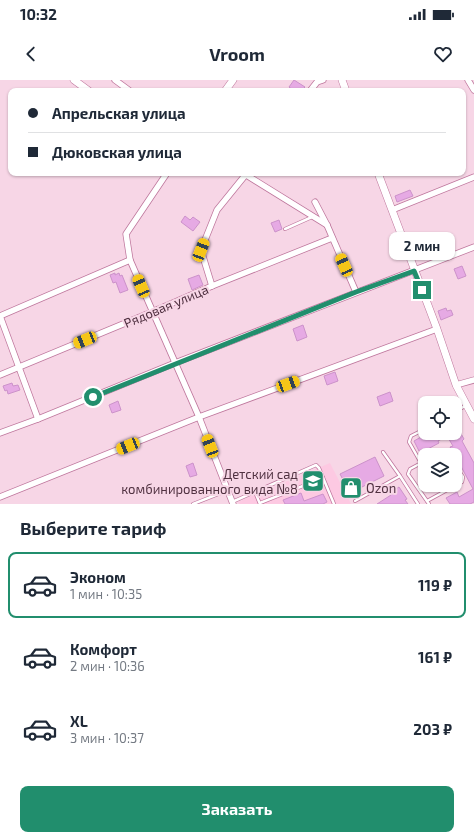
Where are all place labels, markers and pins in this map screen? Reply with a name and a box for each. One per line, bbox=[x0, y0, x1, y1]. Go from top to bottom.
place label: Детский сад комбинированного вида №8 bbox=[121, 466, 298, 497]
school or university icon: Детский сад комбинированного вида №8 bbox=[300, 468, 326, 494]
shop icon: Ozon bbox=[338, 475, 364, 501]
place label: Ozon bbox=[366, 480, 396, 496]

